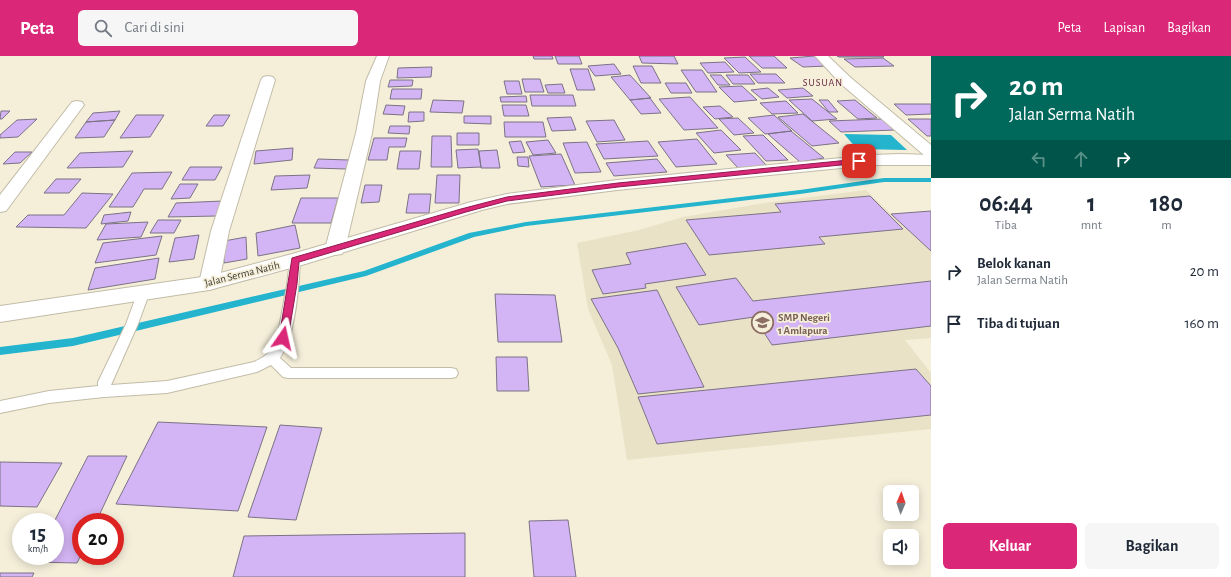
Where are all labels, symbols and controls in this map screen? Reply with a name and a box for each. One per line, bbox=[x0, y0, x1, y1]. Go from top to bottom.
search box bbox=[78, 10, 358, 46]
icon: search bbox=[92, 17, 114, 39]
text: Peta bbox=[20, 19, 54, 38]
text: Cari di sini bbox=[124, 20, 184, 35]
text: Peta bbox=[1058, 21, 1082, 35]
text: Lapisan bbox=[1104, 21, 1145, 35]
text: Bagikan bbox=[1167, 21, 1211, 35]
icon: right bbox=[943, 72, 995, 124]
text: 20 m bbox=[1009, 73, 1064, 101]
district label: SUSUAN bbox=[803, 78, 843, 88]
text: Jalan Serma Natih bbox=[1009, 106, 1135, 124]
pin bbox=[842, 144, 876, 178]
icon: left bbox=[1028, 148, 1050, 170]
icon: ahead bbox=[1070, 148, 1092, 170]
icon: right bbox=[1112, 148, 1134, 170]
icon: arrive bbox=[848, 150, 870, 172]
text: 06:44 bbox=[979, 192, 1033, 216]
text: 1 bbox=[1087, 192, 1096, 216]
text: 180 bbox=[1150, 192, 1183, 216]
text: Tiba bbox=[995, 219, 1017, 232]
text: mnt bbox=[1081, 219, 1102, 232]
text: m bbox=[1161, 219, 1172, 232]
text: Belok kanan bbox=[977, 256, 1051, 271]
street label: Jalan Serma Natih bbox=[203, 259, 281, 289]
icon: right bbox=[943, 261, 965, 283]
text: 20 m bbox=[1190, 264, 1219, 279]
text: Jalan Serma Natih bbox=[977, 274, 1068, 287]
school or university icon: SMP Negeri 1 Amlapura bbox=[750, 310, 776, 336]
place label: SMP Negeri 1 Amlapura bbox=[778, 312, 830, 336]
icon: arrive bbox=[943, 313, 965, 335]
text: Tiba di tujuan bbox=[977, 316, 1060, 331]
text: 160 m bbox=[1184, 316, 1219, 331]
position arrow bbox=[262, 317, 304, 359]
north arrow bbox=[883, 485, 919, 521]
map controls bbox=[883, 485, 919, 565]
speed limit sign: 20 bbox=[72, 513, 124, 565]
button: Keluar bbox=[943, 523, 1077, 569]
button: Bagikan bbox=[1085, 523, 1219, 569]
text: 15 bbox=[30, 524, 46, 544]
button: sound bbox=[883, 529, 919, 565]
text: km/h bbox=[28, 544, 48, 554]

